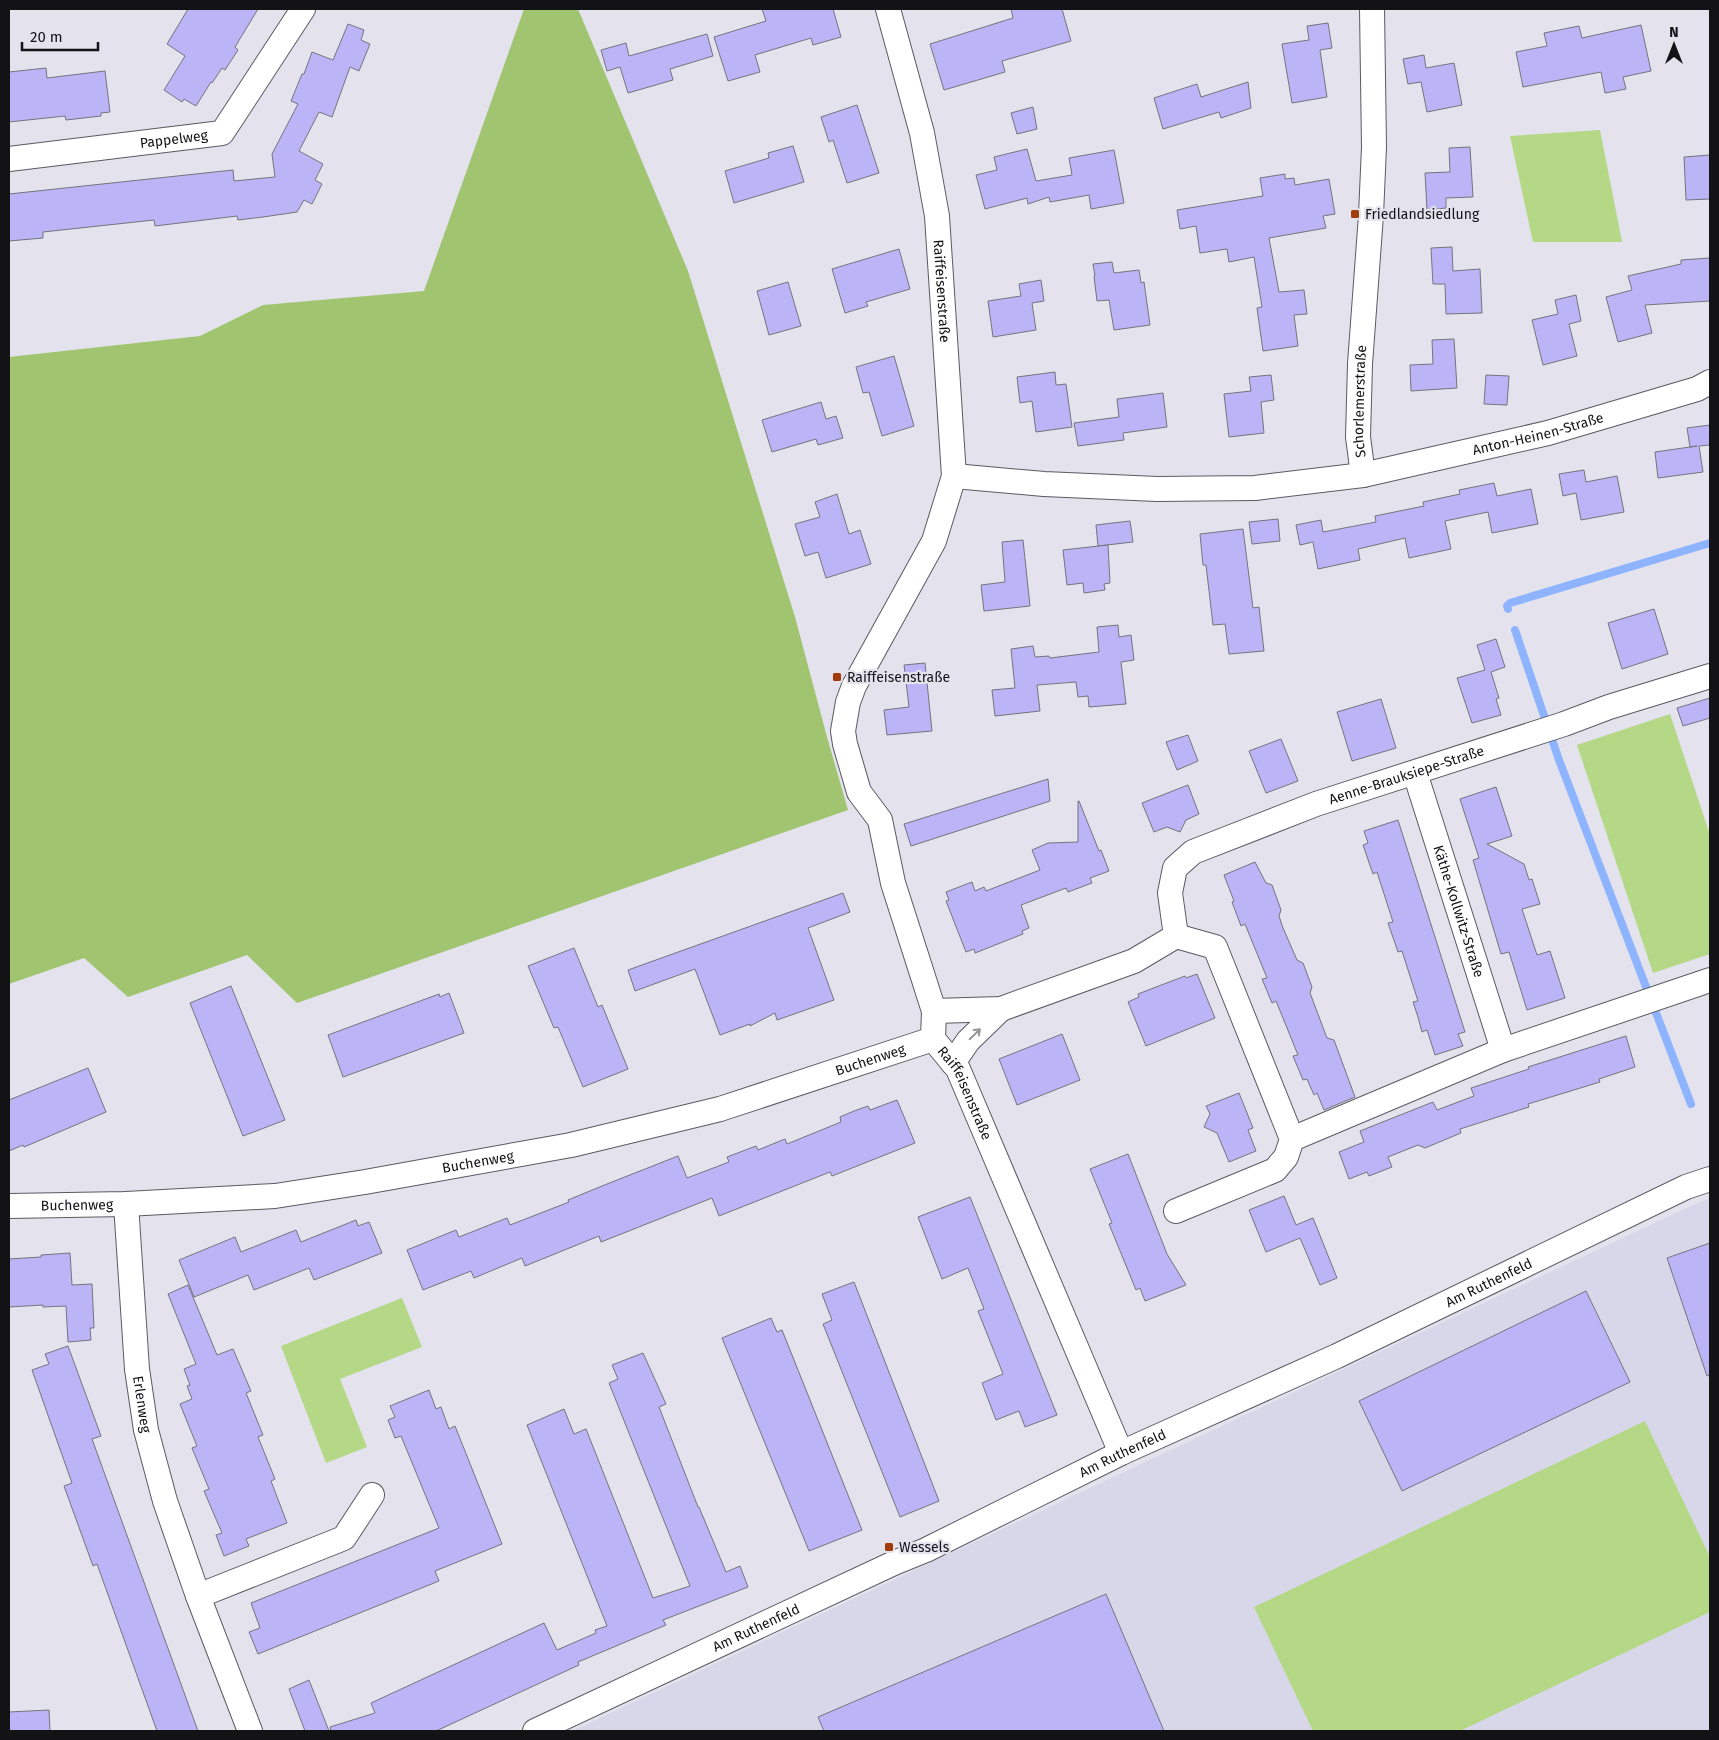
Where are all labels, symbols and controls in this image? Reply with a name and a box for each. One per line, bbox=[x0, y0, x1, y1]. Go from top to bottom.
scale bar bbox=[22, 20, 99, 52]
north arrow bbox=[1649, 20, 1699, 70]
text: N bbox=[1669, 24, 1679, 41]
text: 20 m bbox=[30, 28, 63, 46]
street label: Pappelweg bbox=[139, 126, 209, 151]
place label: Friedlandsiedlung bbox=[1365, 206, 1480, 223]
marker: Friedlandsiedlung bbox=[1349, 208, 1361, 220]
street label: Raiffeisenstraße bbox=[930, 239, 954, 343]
street label: Schorlemerstraße bbox=[1349, 344, 1370, 459]
street label: Anton-Heinen-Straße bbox=[1471, 409, 1605, 458]
place label: Raiffeisenstraße bbox=[847, 669, 950, 686]
marker: Raiffeisenstraße bbox=[831, 671, 843, 683]
street label: Aenne-Brauksiepe-Straße bbox=[1327, 742, 1486, 808]
street label: Käthe-Kollwitz-Straße bbox=[1430, 843, 1488, 979]
one-way arrow bbox=[968, 1028, 981, 1040]
street label: Buchenweg bbox=[833, 1040, 908, 1079]
street label: Raiffeisenstraße bbox=[934, 1043, 996, 1142]
street label: Buchenweg bbox=[441, 1147, 516, 1176]
street label: Buchenweg bbox=[41, 1196, 114, 1214]
street label: Am Ruthenfeld bbox=[1443, 1254, 1535, 1311]
street label: Erlenweg bbox=[130, 1374, 155, 1435]
street label: Am Ruthenfeld bbox=[1076, 1425, 1169, 1481]
place label: Wessels bbox=[899, 1539, 950, 1556]
marker: Wessels bbox=[883, 1541, 895, 1553]
street label: Am Ruthenfeld bbox=[710, 1600, 802, 1655]

